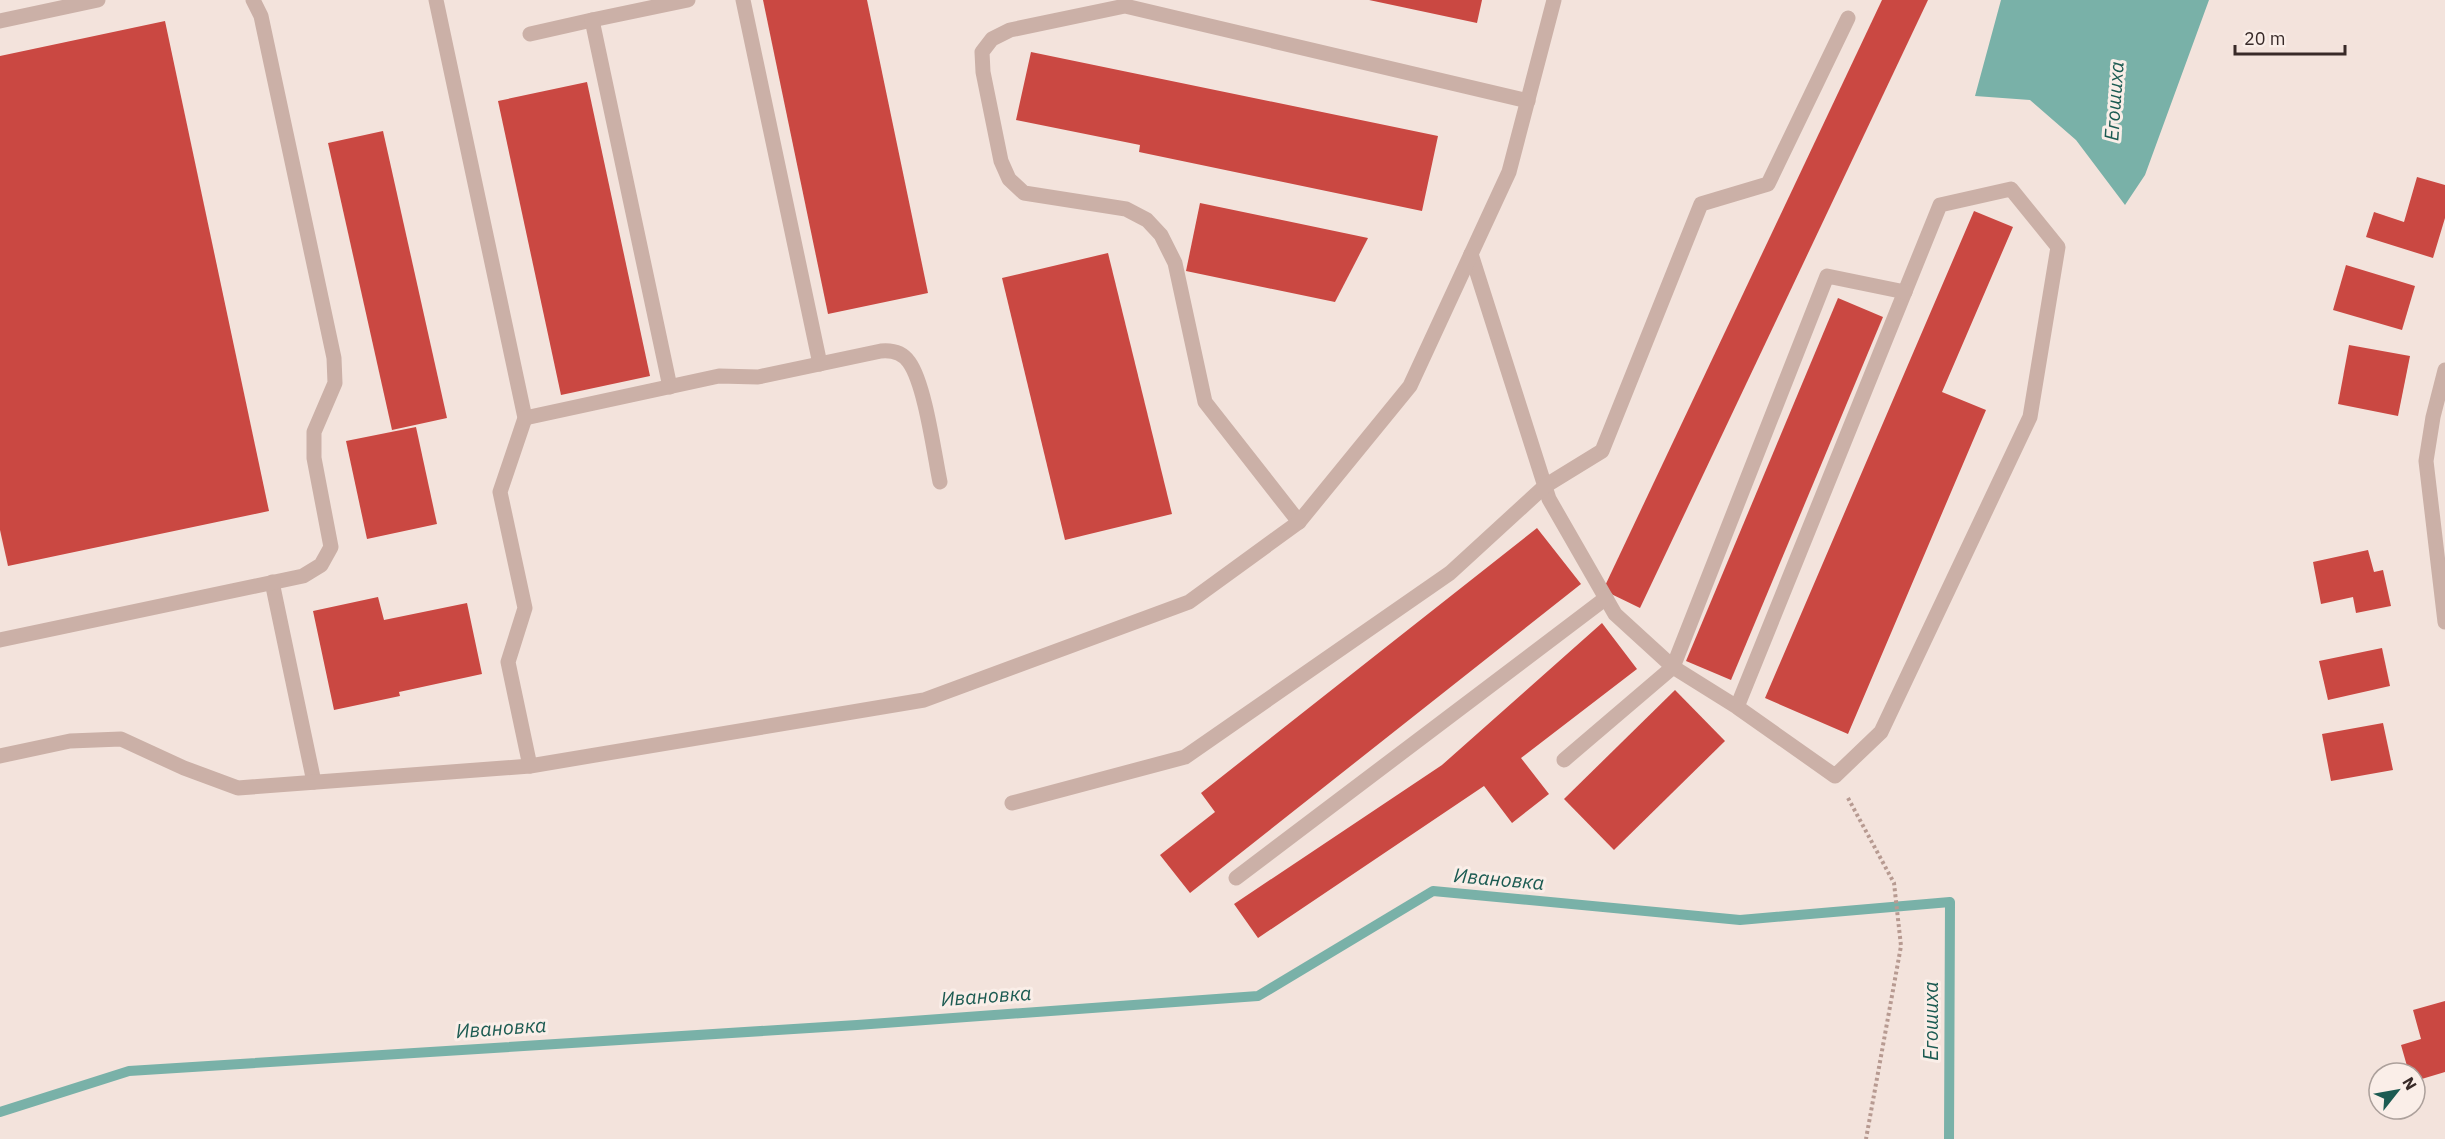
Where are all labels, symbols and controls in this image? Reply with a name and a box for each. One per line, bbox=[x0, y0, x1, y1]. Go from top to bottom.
scale bar bbox=[2235, 18, 2344, 56]
text: 20 m bbox=[2244, 27, 2286, 50]
water label: Егошиха bbox=[2097, 60, 2130, 142]
water label: Ивановка bbox=[1453, 861, 1546, 896]
water label: Ивановка bbox=[940, 979, 1032, 1012]
water label: Егошиха bbox=[1917, 981, 1944, 1061]
water label: Ивановка bbox=[455, 1011, 547, 1044]
north arrow bbox=[2367, 1061, 2427, 1121]
text: N bbox=[2398, 1073, 2421, 1093]

